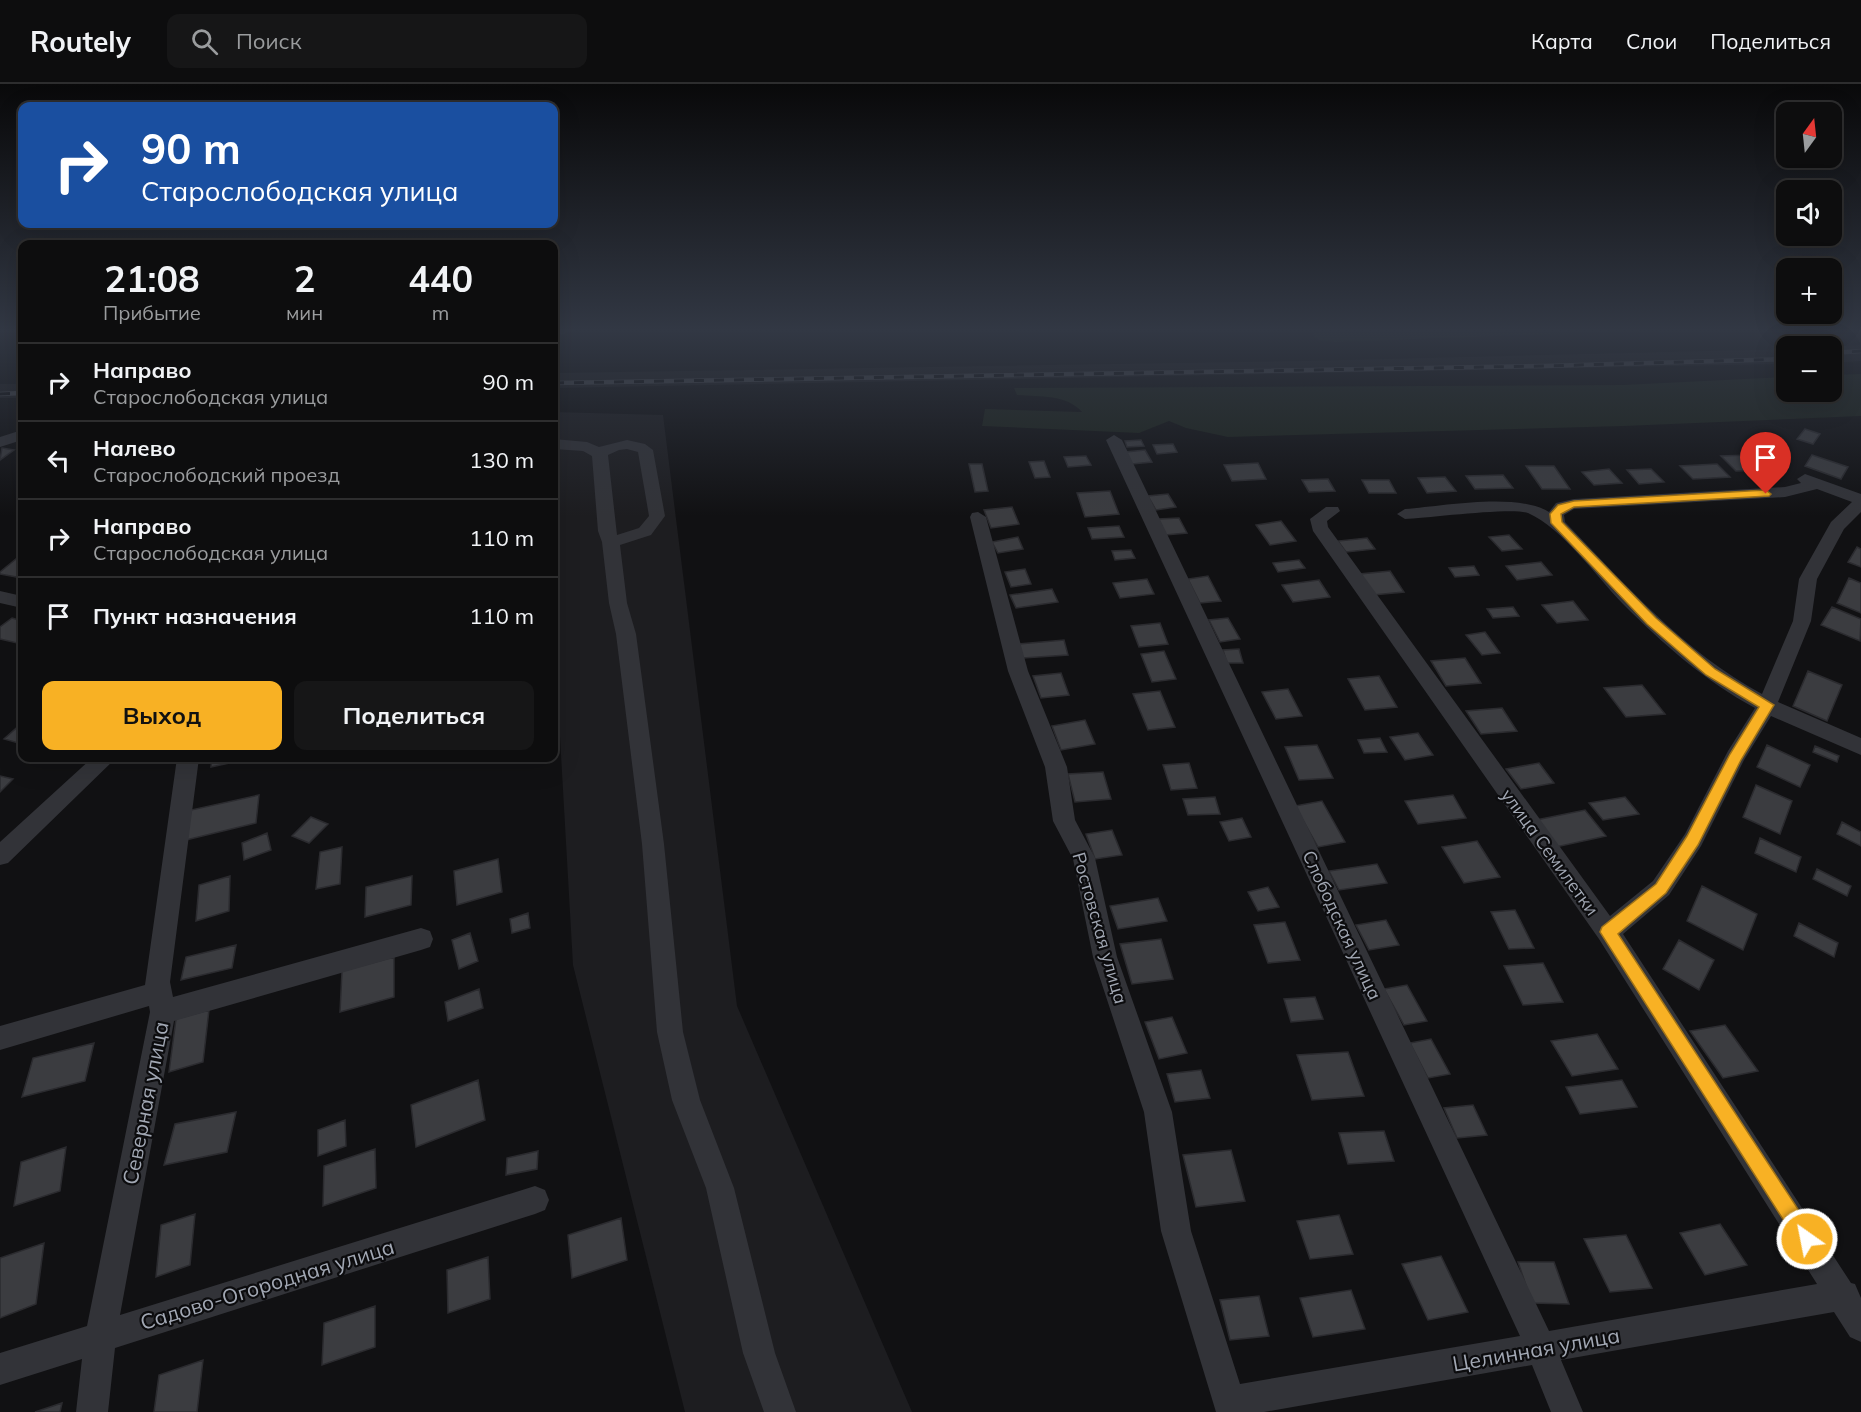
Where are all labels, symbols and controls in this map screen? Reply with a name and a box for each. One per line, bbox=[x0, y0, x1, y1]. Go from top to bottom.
search box bbox=[167, 14, 587, 68]
text: Routely bbox=[30, 24, 131, 59]
icon: search bbox=[188, 25, 221, 58]
text: Поиск bbox=[236, 27, 302, 55]
text: Карта bbox=[1531, 28, 1593, 54]
text: Слои bbox=[1626, 28, 1677, 54]
text: Поделиться bbox=[1710, 28, 1831, 54]
north arrow bbox=[1776, 102, 1842, 168]
map controls bbox=[1776, 102, 1842, 402]
text: 90 m bbox=[141, 122, 241, 175]
icon: right bbox=[42, 126, 120, 204]
text: Старослободская улица bbox=[141, 174, 459, 208]
button: sound bbox=[1776, 180, 1842, 246]
text: 21:08 bbox=[104, 256, 200, 301]
text: 2 bbox=[294, 256, 315, 301]
text: 440 bbox=[408, 256, 473, 301]
button: + bbox=[1776, 258, 1842, 324]
text: Прибытие bbox=[103, 300, 201, 325]
text: мин bbox=[286, 300, 323, 325]
text: m bbox=[432, 300, 449, 325]
button: − bbox=[1776, 336, 1842, 402]
text: Направо bbox=[93, 356, 191, 384]
icon: right bbox=[42, 366, 75, 399]
text: 90 m bbox=[483, 368, 534, 396]
text: Старослободская улица bbox=[93, 384, 328, 409]
pin bbox=[1740, 432, 1791, 494]
text: Налево bbox=[93, 434, 176, 462]
icon: arrive bbox=[1749, 441, 1782, 474]
icon: left bbox=[42, 444, 75, 477]
text: 130 m bbox=[469, 446, 534, 474]
text: Старослободский проезд bbox=[93, 462, 340, 487]
text: Направо bbox=[93, 512, 191, 540]
icon: right bbox=[42, 522, 75, 555]
text: 110 m bbox=[469, 524, 534, 552]
text: Старослободская улица bbox=[93, 540, 328, 565]
icon: arrive bbox=[42, 600, 75, 633]
text: Пункт назначения bbox=[93, 602, 297, 630]
text: 110 m bbox=[469, 602, 534, 630]
button: Выход bbox=[42, 681, 282, 750]
button: Поделиться bbox=[294, 681, 534, 750]
street label: улица Семилетки bbox=[1496, 784, 1604, 920]
street label: Слободская улица bbox=[1297, 847, 1387, 1003]
street label: Ростовская улица bbox=[1067, 850, 1133, 1006]
street label: Северная улица bbox=[116, 1019, 174, 1187]
position arrow bbox=[1775, 1207, 1839, 1271]
street label: Садово-Огородная улица bbox=[137, 1233, 397, 1335]
street label: Целинная улица bbox=[1450, 1321, 1622, 1377]

